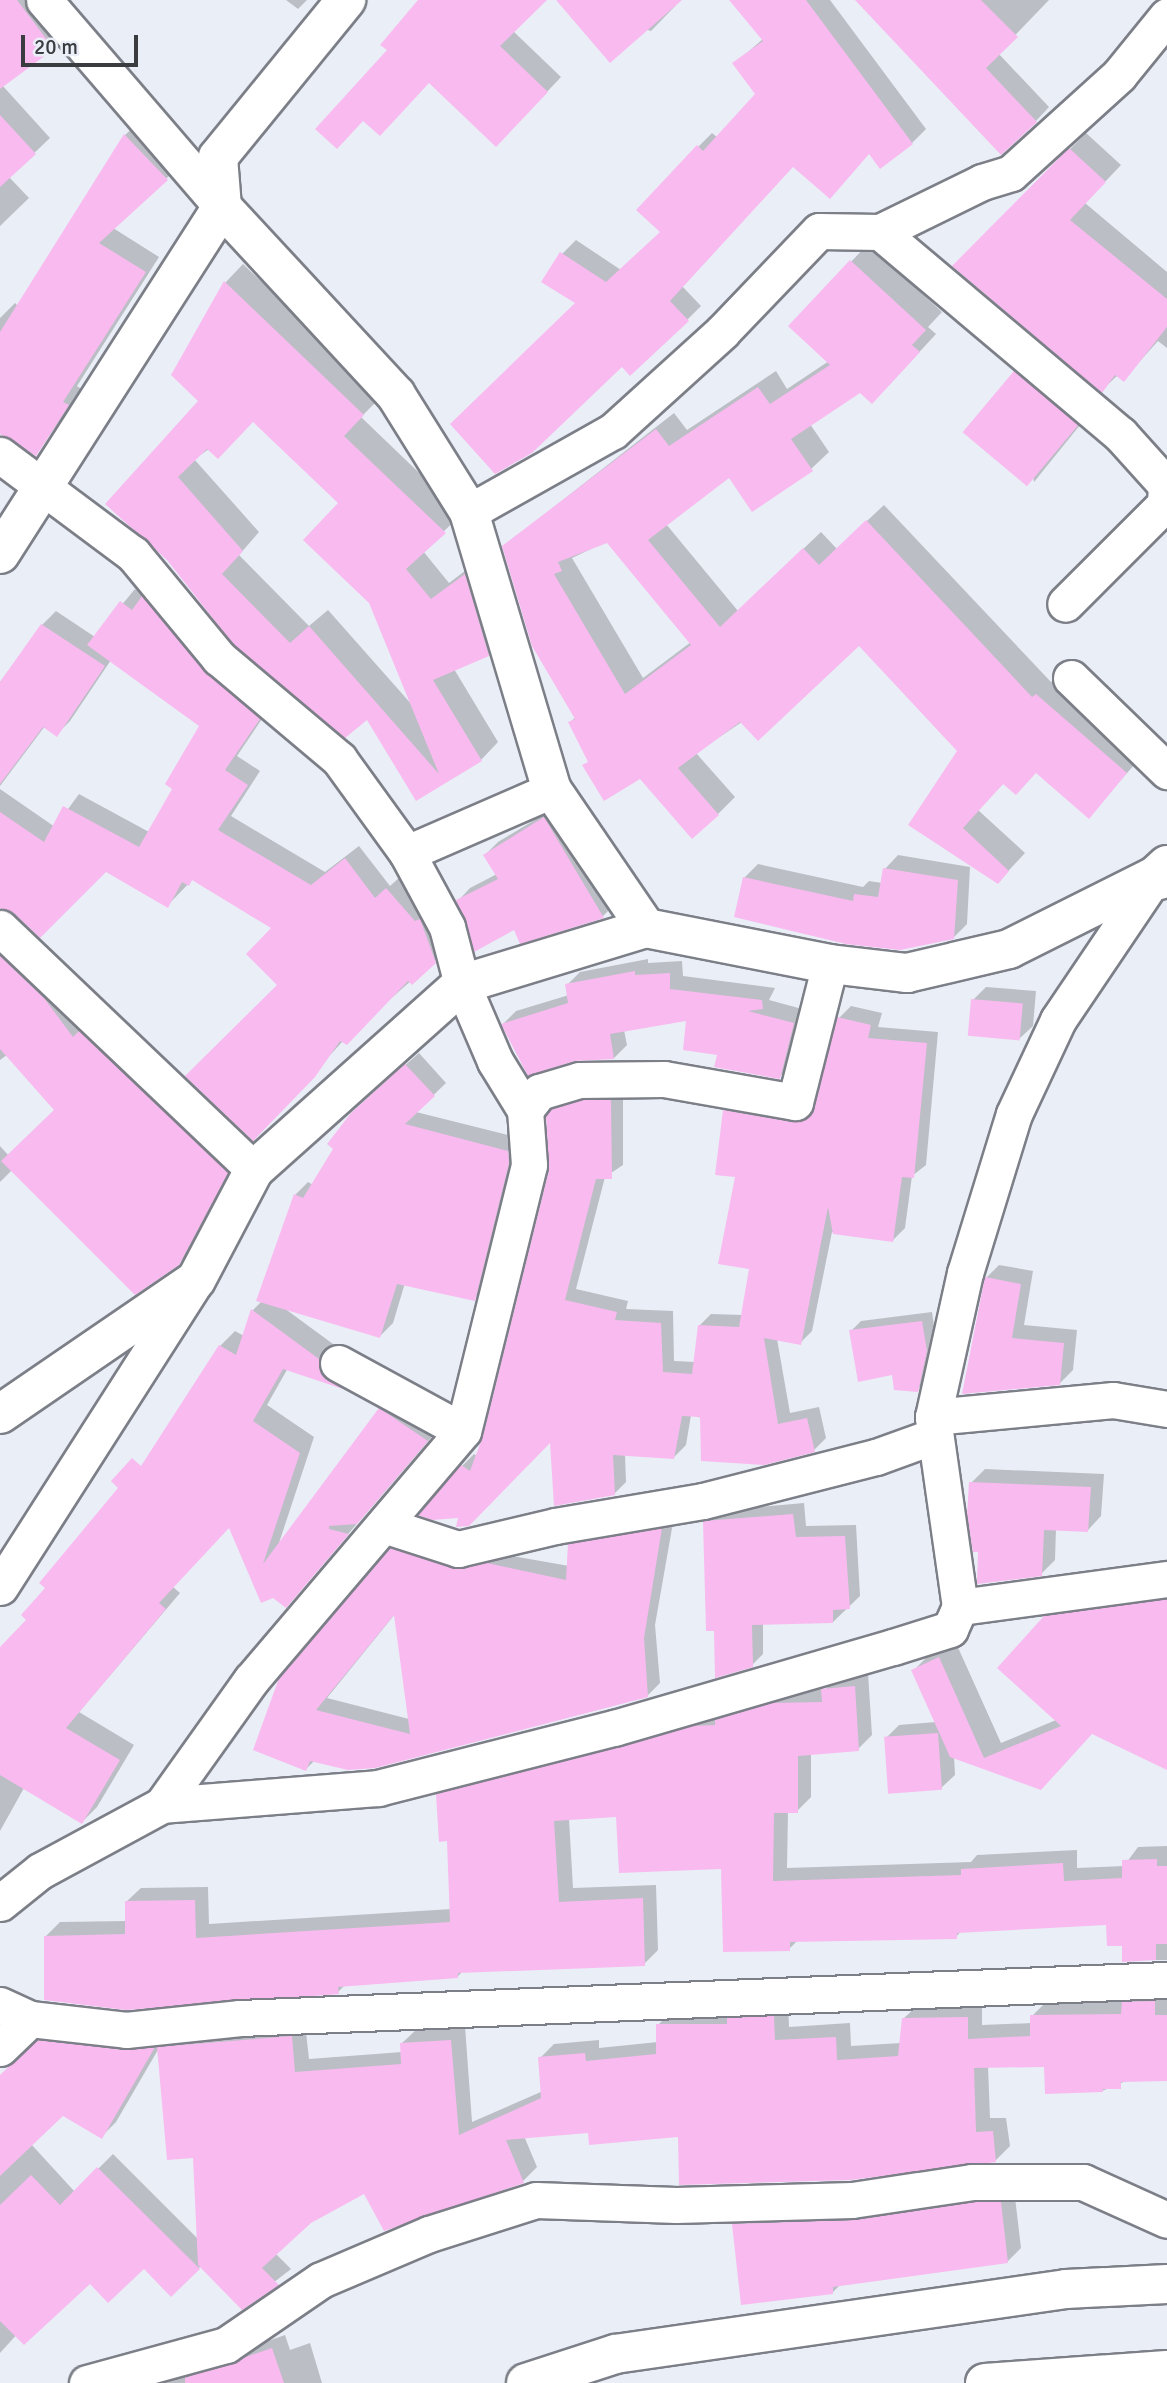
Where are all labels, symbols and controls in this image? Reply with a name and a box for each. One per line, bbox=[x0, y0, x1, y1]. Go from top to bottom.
scale bar bbox=[24, 21, 142, 65]
text: 20 m bbox=[34, 34, 78, 60]

